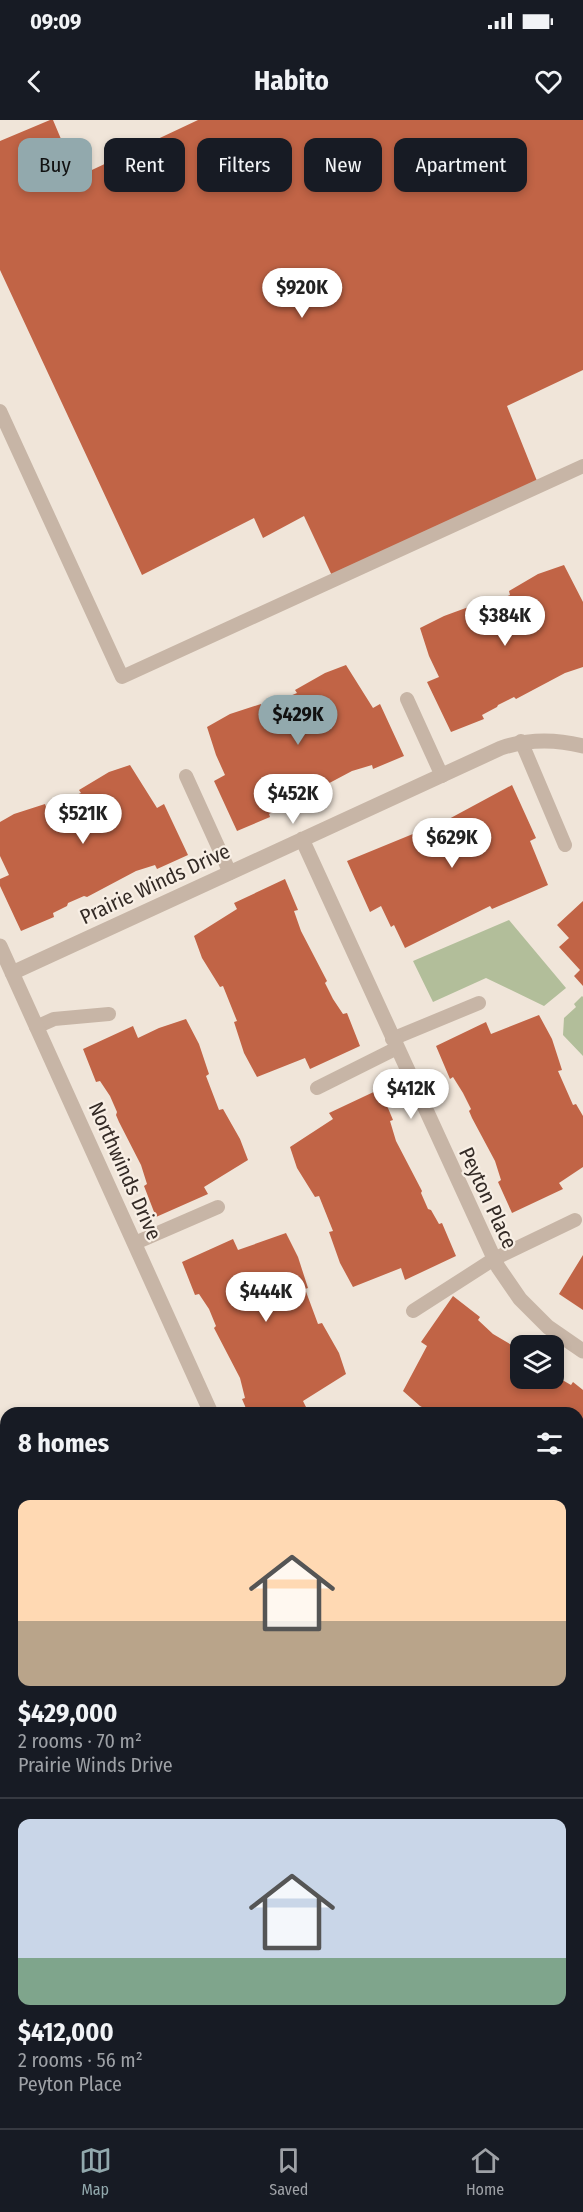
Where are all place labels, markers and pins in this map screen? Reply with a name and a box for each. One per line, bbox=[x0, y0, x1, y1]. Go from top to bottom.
pin: $920K bbox=[260, 268, 344, 319]
pin: $384K bbox=[463, 596, 547, 647]
pin: $429K bbox=[256, 695, 340, 746]
pin: $452K bbox=[251, 774, 335, 825]
pin: $521K bbox=[41, 794, 125, 845]
pin: $629K bbox=[410, 818, 494, 869]
pin: $412K bbox=[369, 1069, 453, 1120]
pin: $444K bbox=[224, 1272, 308, 1323]

